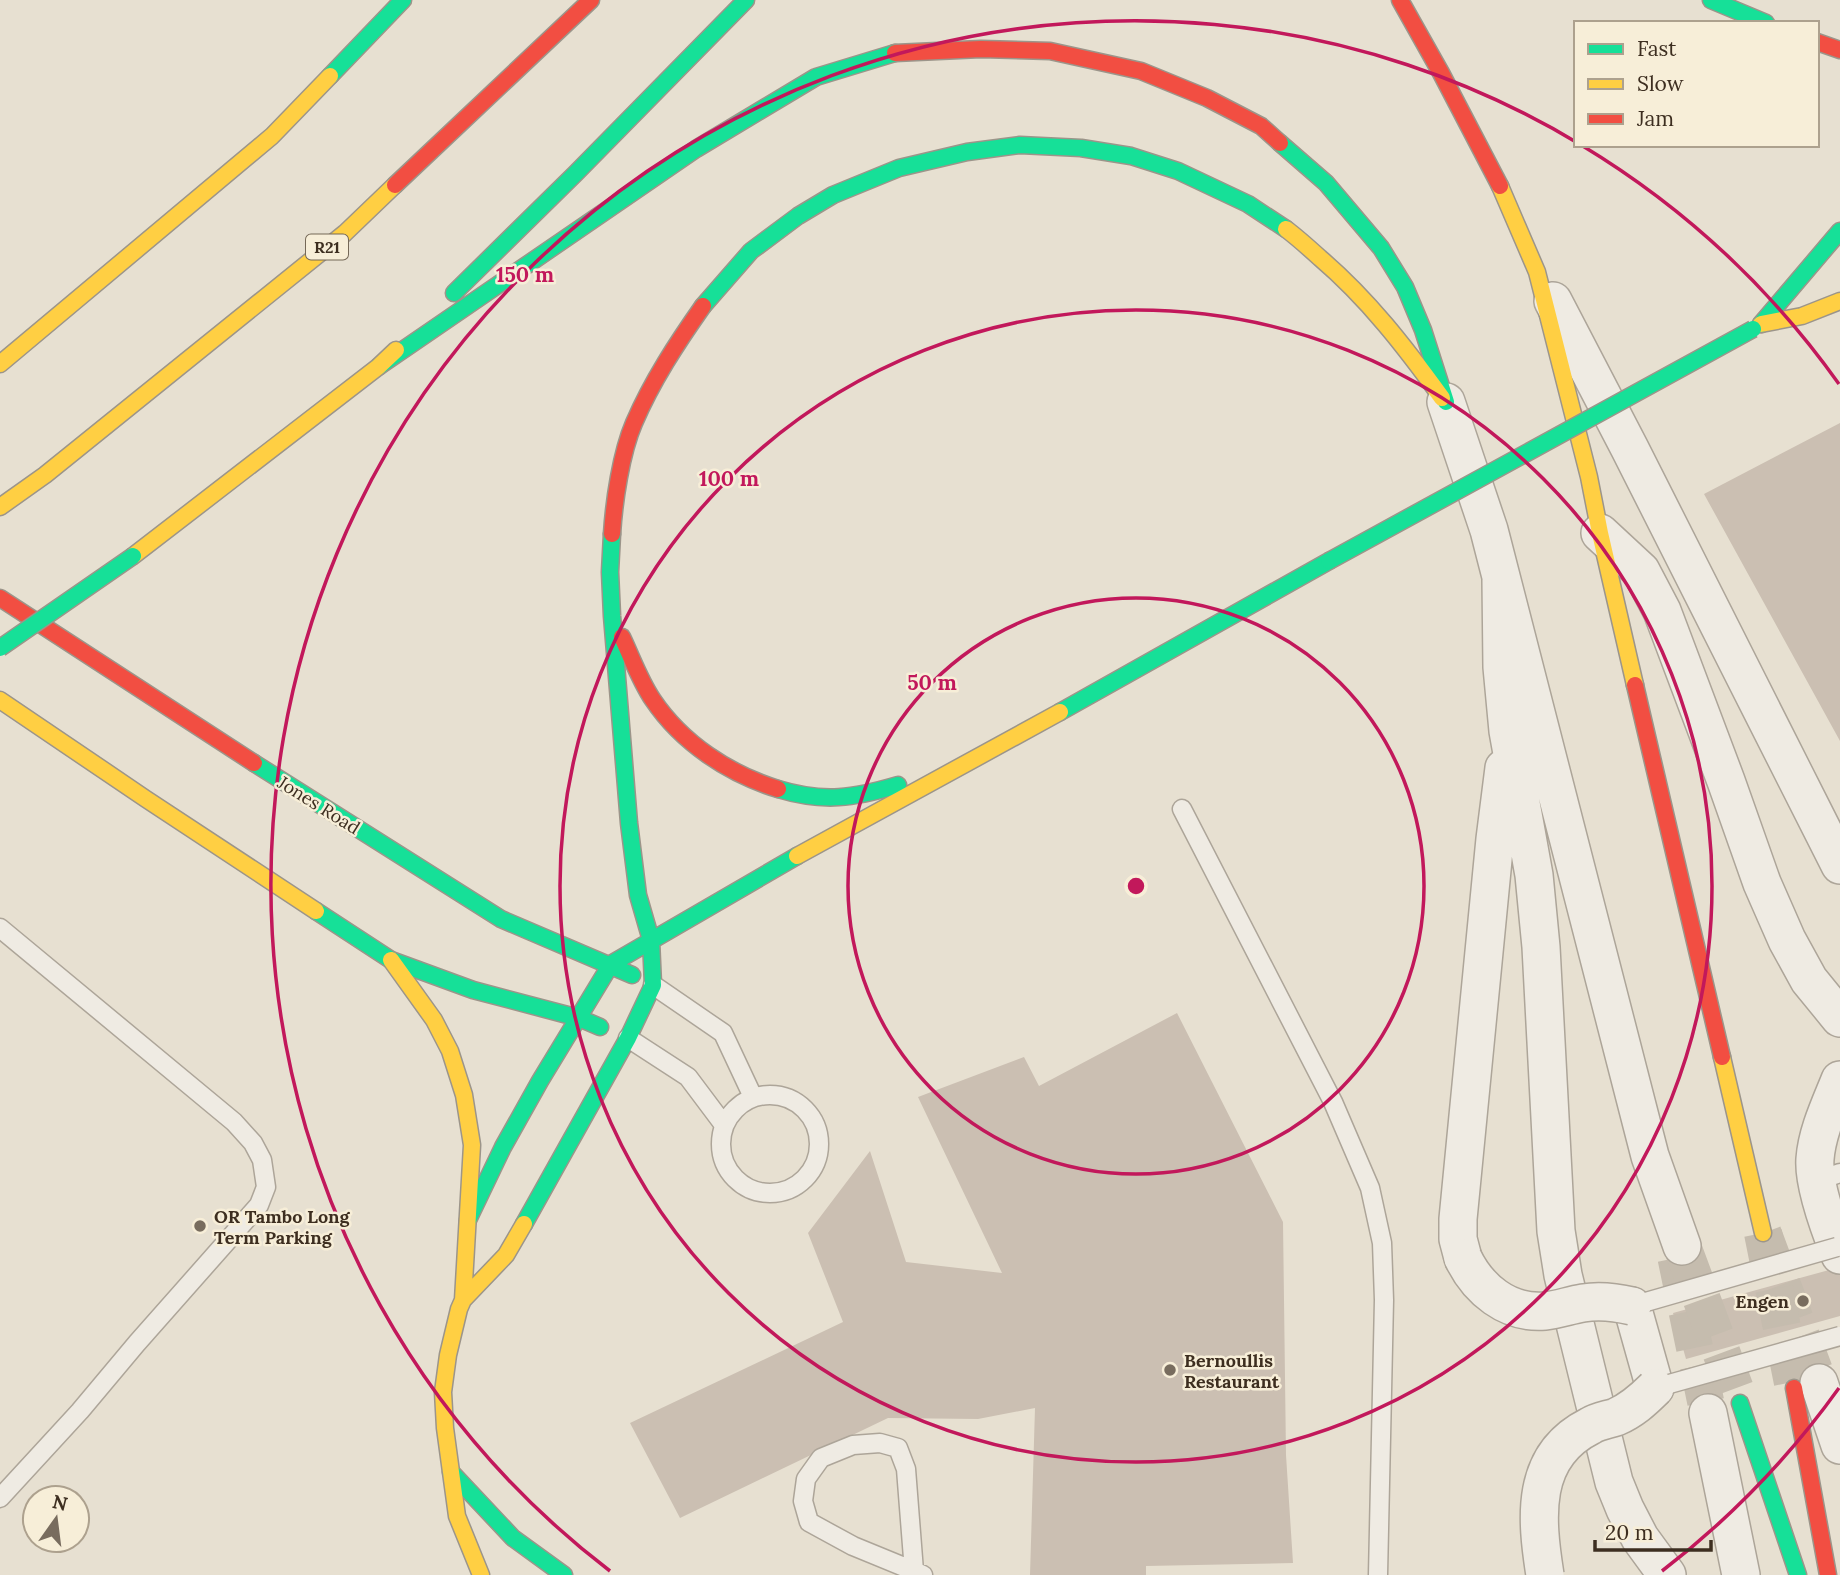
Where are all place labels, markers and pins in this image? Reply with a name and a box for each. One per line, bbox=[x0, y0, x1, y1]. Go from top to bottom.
centre of rings bbox=[1124, 874, 1148, 898]
place label: OR Tambo Long Term Parking bbox=[214, 1205, 351, 1249]
marker: OR Tambo Long Term Parking bbox=[192, 1218, 208, 1234]
place label: Engen bbox=[1735, 1290, 1790, 1313]
marker: Engen bbox=[1795, 1293, 1811, 1309]
place label: Bernoullis Restaurant bbox=[1184, 1349, 1280, 1393]
marker: Bernoullis Restaurant bbox=[1162, 1362, 1178, 1378]

